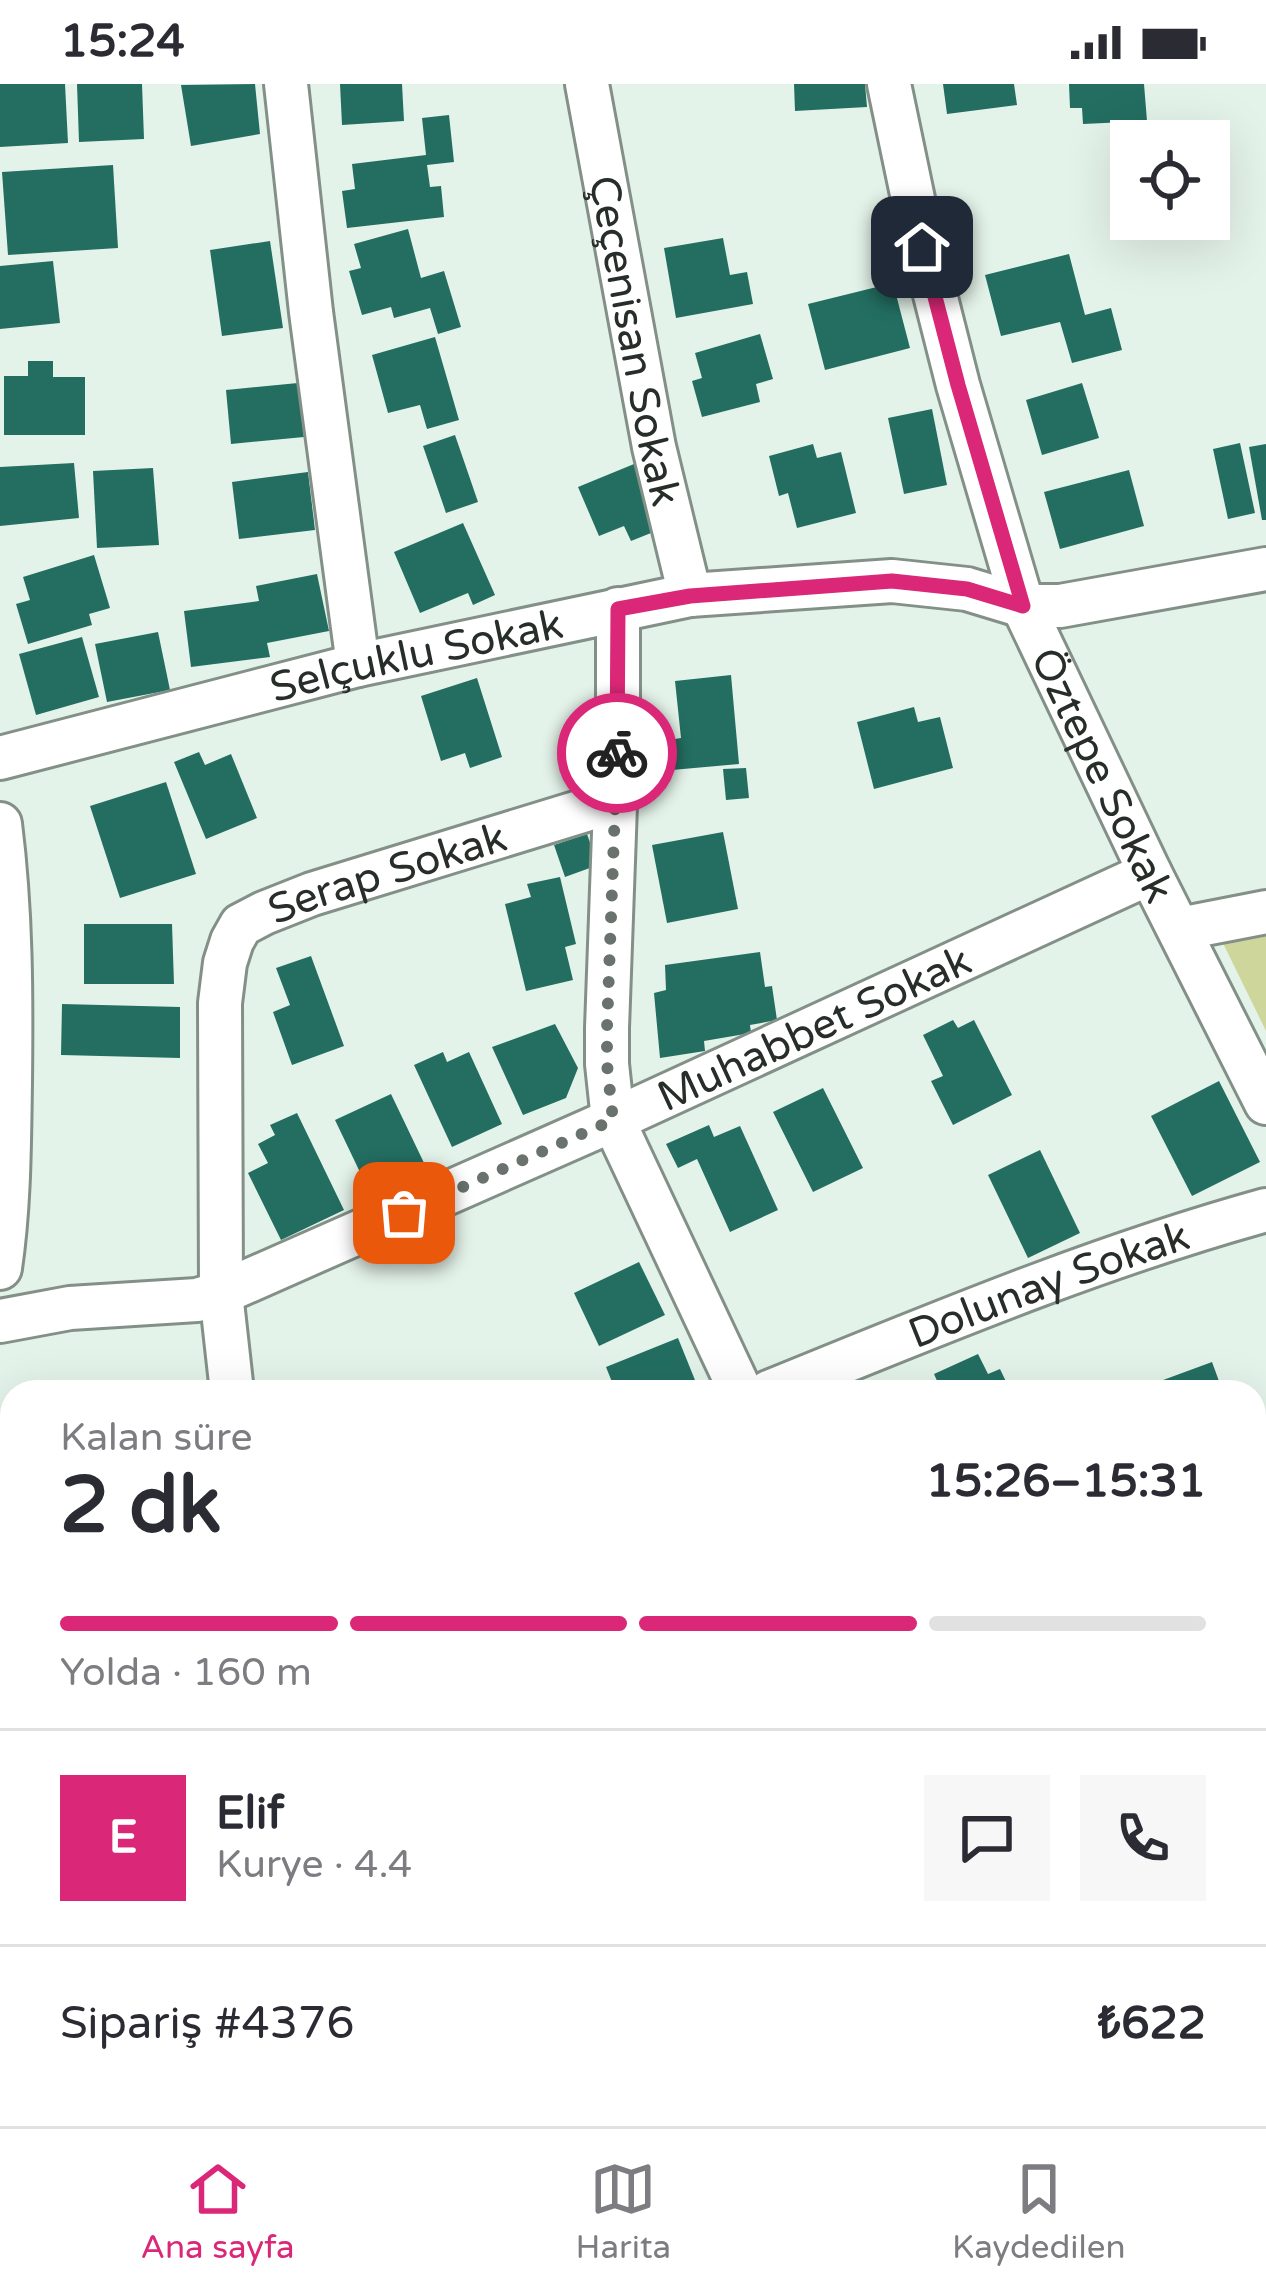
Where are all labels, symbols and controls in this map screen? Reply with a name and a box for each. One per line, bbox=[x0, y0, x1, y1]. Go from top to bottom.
text: 15:24 bbox=[60, 15, 185, 69]
map controls bbox=[1110, 120, 1230, 240]
button: locate bbox=[1110, 120, 1230, 240]
street label: Çeçenisan Sokak bbox=[577, 172, 691, 511]
pin bbox=[871, 196, 973, 298]
icon: home bbox=[889, 214, 955, 280]
street label: Selçuklu Sokak bbox=[265, 599, 567, 714]
street label: Öztepe Sokak bbox=[1020, 640, 1185, 911]
courier bbox=[557, 693, 677, 813]
icon: bike bbox=[584, 720, 650, 786]
street label: Serap Sokak bbox=[261, 812, 513, 936]
street label: Muhabbet Sokak bbox=[650, 935, 979, 1123]
pin bbox=[353, 1162, 455, 1264]
icon: bag bbox=[371, 1180, 437, 1246]
street label: Dolunay Sokak bbox=[901, 1210, 1196, 1360]
text: Kalan süre bbox=[60, 1414, 252, 1461]
text: 15:26–15:31 bbox=[926, 1455, 1206, 1509]
text: 2 dk bbox=[60, 1459, 221, 1553]
text: Yolda · 160 m bbox=[60, 1649, 312, 1696]
button: chat bbox=[924, 1775, 1050, 1901]
button: phone bbox=[1080, 1775, 1206, 1901]
text: Elif bbox=[216, 1787, 284, 1841]
text: E bbox=[109, 1811, 137, 1865]
text: Kurye · 4.4 bbox=[216, 1841, 412, 1888]
text: Sipariş #4376 bbox=[60, 1997, 355, 2051]
text: ₺622 bbox=[1097, 1997, 1206, 2051]
tab: Ana sayfa bbox=[141, 2156, 295, 2267]
tab: Harita bbox=[576, 2156, 671, 2267]
tab: Kaydedilen bbox=[952, 2156, 1125, 2267]

